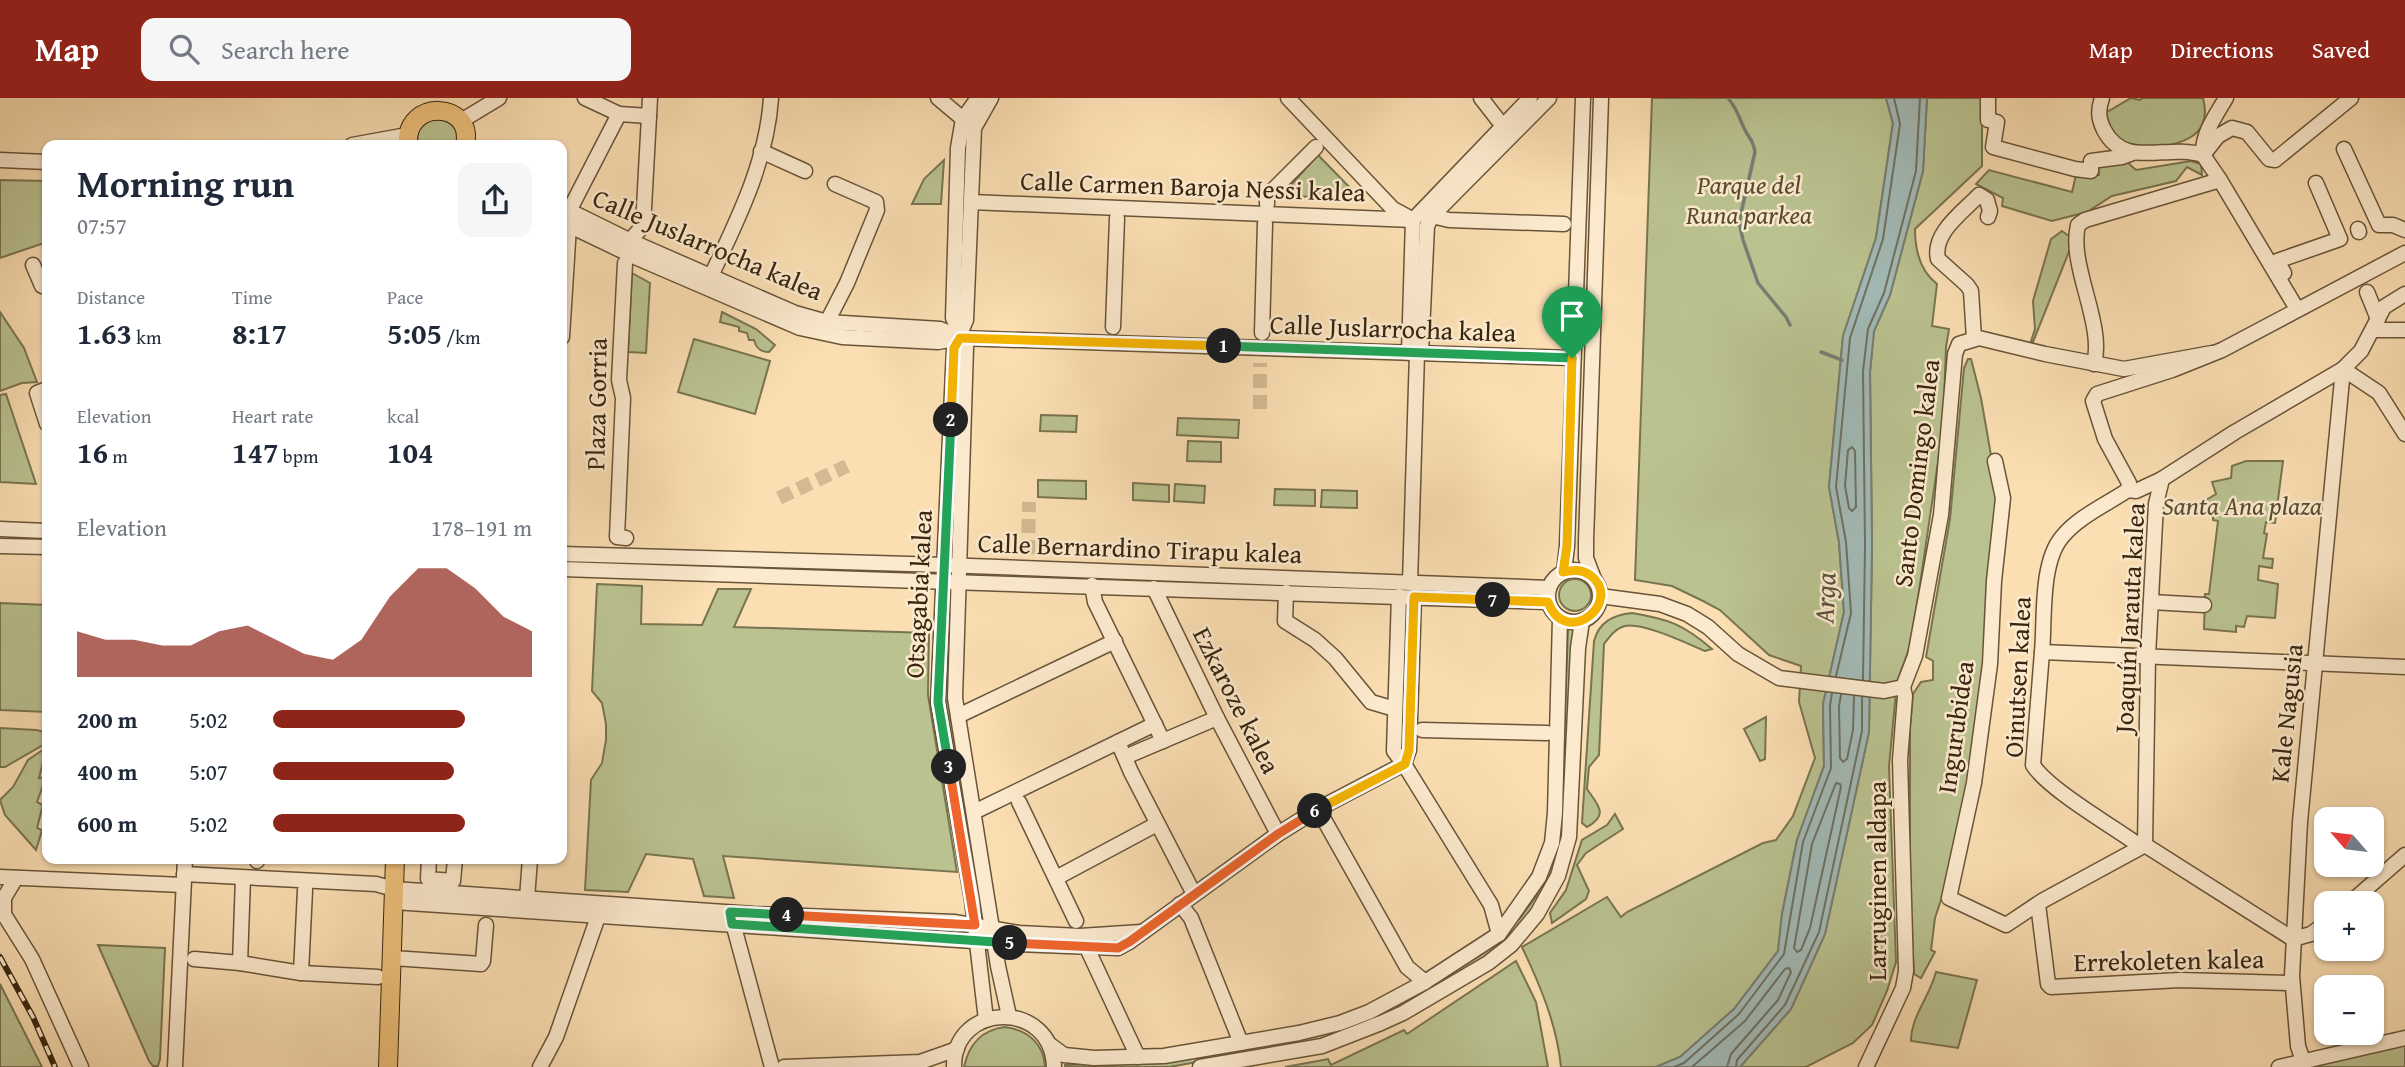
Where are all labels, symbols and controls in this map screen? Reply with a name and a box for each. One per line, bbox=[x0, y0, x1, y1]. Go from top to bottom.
search box bbox=[141, 18, 631, 81]
text: Map bbox=[35, 25, 99, 73]
icon: search bbox=[165, 30, 203, 68]
text: Search here bbox=[221, 30, 349, 69]
text: Map bbox=[2089, 32, 2133, 67]
text: Directions bbox=[2171, 32, 2274, 67]
text: Saved bbox=[2312, 32, 2370, 67]
text: Morning run bbox=[77, 155, 294, 211]
street label: Calle Carmen Baroja Nessi kalea bbox=[1020, 160, 1367, 212]
button: share bbox=[458, 163, 532, 237]
park label: Parque del Runa parkea bbox=[1685, 165, 1812, 234]
street label: Calle Juslarrocha kalea bbox=[587, 178, 830, 310]
text: 07:57 bbox=[77, 209, 127, 242]
text: Distance bbox=[77, 283, 145, 311]
text: Time bbox=[232, 283, 272, 311]
text: Pace bbox=[387, 283, 424, 311]
pin bbox=[1542, 286, 1602, 358]
icon: arrive bbox=[1553, 297, 1591, 335]
street label: Calle Juslarrocha kalea bbox=[1269, 304, 1518, 352]
text: 1.63 bbox=[77, 311, 132, 355]
text: 8:17 bbox=[232, 311, 287, 355]
text: 5:05 bbox=[387, 311, 442, 355]
text: km bbox=[132, 323, 161, 351]
text: /km bbox=[442, 323, 480, 351]
pin: 1 bbox=[1206, 328, 1242, 364]
text: 1 bbox=[1219, 331, 1228, 359]
street label: Plaza Gorria bbox=[575, 337, 617, 471]
street label: Santo Domingo kalea bbox=[1883, 356, 1949, 589]
text: Elevation bbox=[77, 402, 151, 430]
text: Heart rate bbox=[232, 402, 313, 430]
text: kcal bbox=[387, 402, 419, 430]
pin: 2 bbox=[934, 402, 968, 438]
text: 2 bbox=[946, 405, 955, 433]
text: 16 bbox=[77, 430, 108, 474]
text: 147 bbox=[232, 430, 279, 474]
text: 104 bbox=[387, 430, 434, 474]
text: m bbox=[108, 442, 128, 470]
text: bpm bbox=[279, 442, 318, 470]
park label: Santa Ana plaza bbox=[2162, 486, 2322, 525]
street label: Joaquín Jarauta kalea bbox=[2103, 501, 2155, 737]
street label: Otsagabia kalea bbox=[894, 508, 942, 679]
text: Elevation bbox=[77, 511, 167, 544]
text: 178–191 m bbox=[431, 511, 532, 544]
street label: Calle Bernardino Tirapu kalea bbox=[977, 523, 1304, 573]
water label: Arga bbox=[1803, 572, 1845, 625]
pin: 7 bbox=[1476, 582, 1510, 618]
text: 7 bbox=[1488, 585, 1497, 613]
street label: Oinutsen kalea bbox=[1993, 595, 2041, 758]
street label: Ezkaroze kalea bbox=[1183, 620, 1291, 781]
street label: Kale Nagusia bbox=[2259, 641, 2313, 784]
street label: Ingurubidea bbox=[1926, 657, 1984, 796]
text: 200 m bbox=[77, 703, 138, 736]
text: 5:02 bbox=[189, 703, 228, 736]
pin: 3 bbox=[932, 750, 967, 784]
text: 3 bbox=[944, 752, 953, 780]
text: 400 m bbox=[77, 755, 138, 788]
text: 5:07 bbox=[189, 755, 228, 788]
street label: Larruginen aldapa bbox=[1857, 780, 1896, 981]
pin: 6 bbox=[1298, 794, 1332, 828]
text: 6 bbox=[1310, 796, 1319, 824]
text: 600 m bbox=[77, 807, 138, 840]
text: 5:02 bbox=[189, 807, 228, 840]
north arrow bbox=[2314, 807, 2384, 877]
map controls bbox=[2314, 807, 2384, 1045]
button: + bbox=[2314, 891, 2384, 961]
pin: 4 bbox=[770, 898, 804, 932]
text: 4 bbox=[782, 900, 791, 928]
pin: 5 bbox=[992, 926, 1028, 960]
text: 5 bbox=[1005, 928, 1014, 956]
street label: Errekoleten kalea bbox=[2073, 939, 2265, 981]
button: − bbox=[2314, 975, 2384, 1045]

